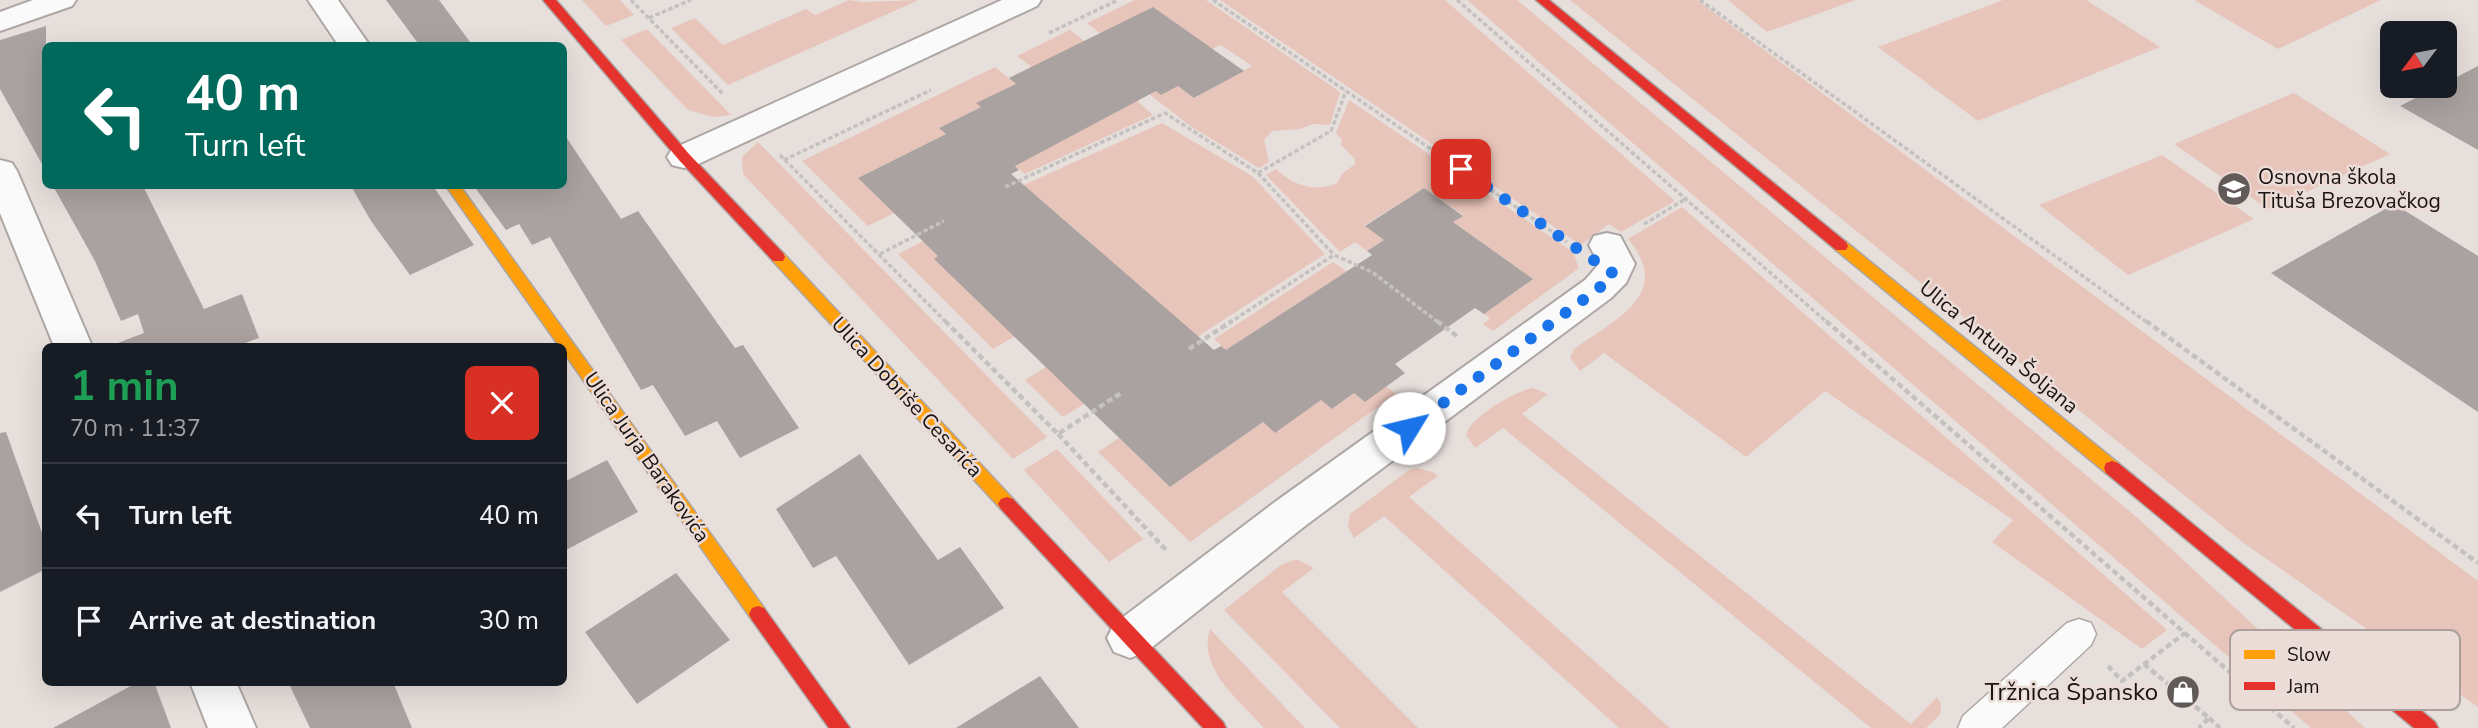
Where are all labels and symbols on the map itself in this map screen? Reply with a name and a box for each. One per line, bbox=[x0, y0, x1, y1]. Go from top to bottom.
north arrow bbox=[2380, 21, 2457, 98]
pin bbox=[1431, 139, 1491, 199]
place label: Osnovna škola Tituša Brezovačkog bbox=[2258, 163, 2441, 215]
school or university icon: Osnovna škola Tituša Brezovačkog bbox=[2215, 170, 2253, 208]
street label: Ulica Antuna Šoljana bbox=[1914, 274, 2084, 420]
street label: Ulica Dobriše Cesarića bbox=[825, 311, 989, 483]
street label: Ulica Jurja Barakovića bbox=[578, 366, 716, 548]
position arrow bbox=[1372, 391, 1446, 465]
legend bbox=[2230, 630, 2460, 710]
text: Slow bbox=[2287, 642, 2331, 668]
shop icon: Tržnica Špansko bbox=[2164, 673, 2202, 711]
text: Jam bbox=[2286, 674, 2320, 700]
place label: Tržnica Špansko bbox=[1985, 676, 2158, 708]

